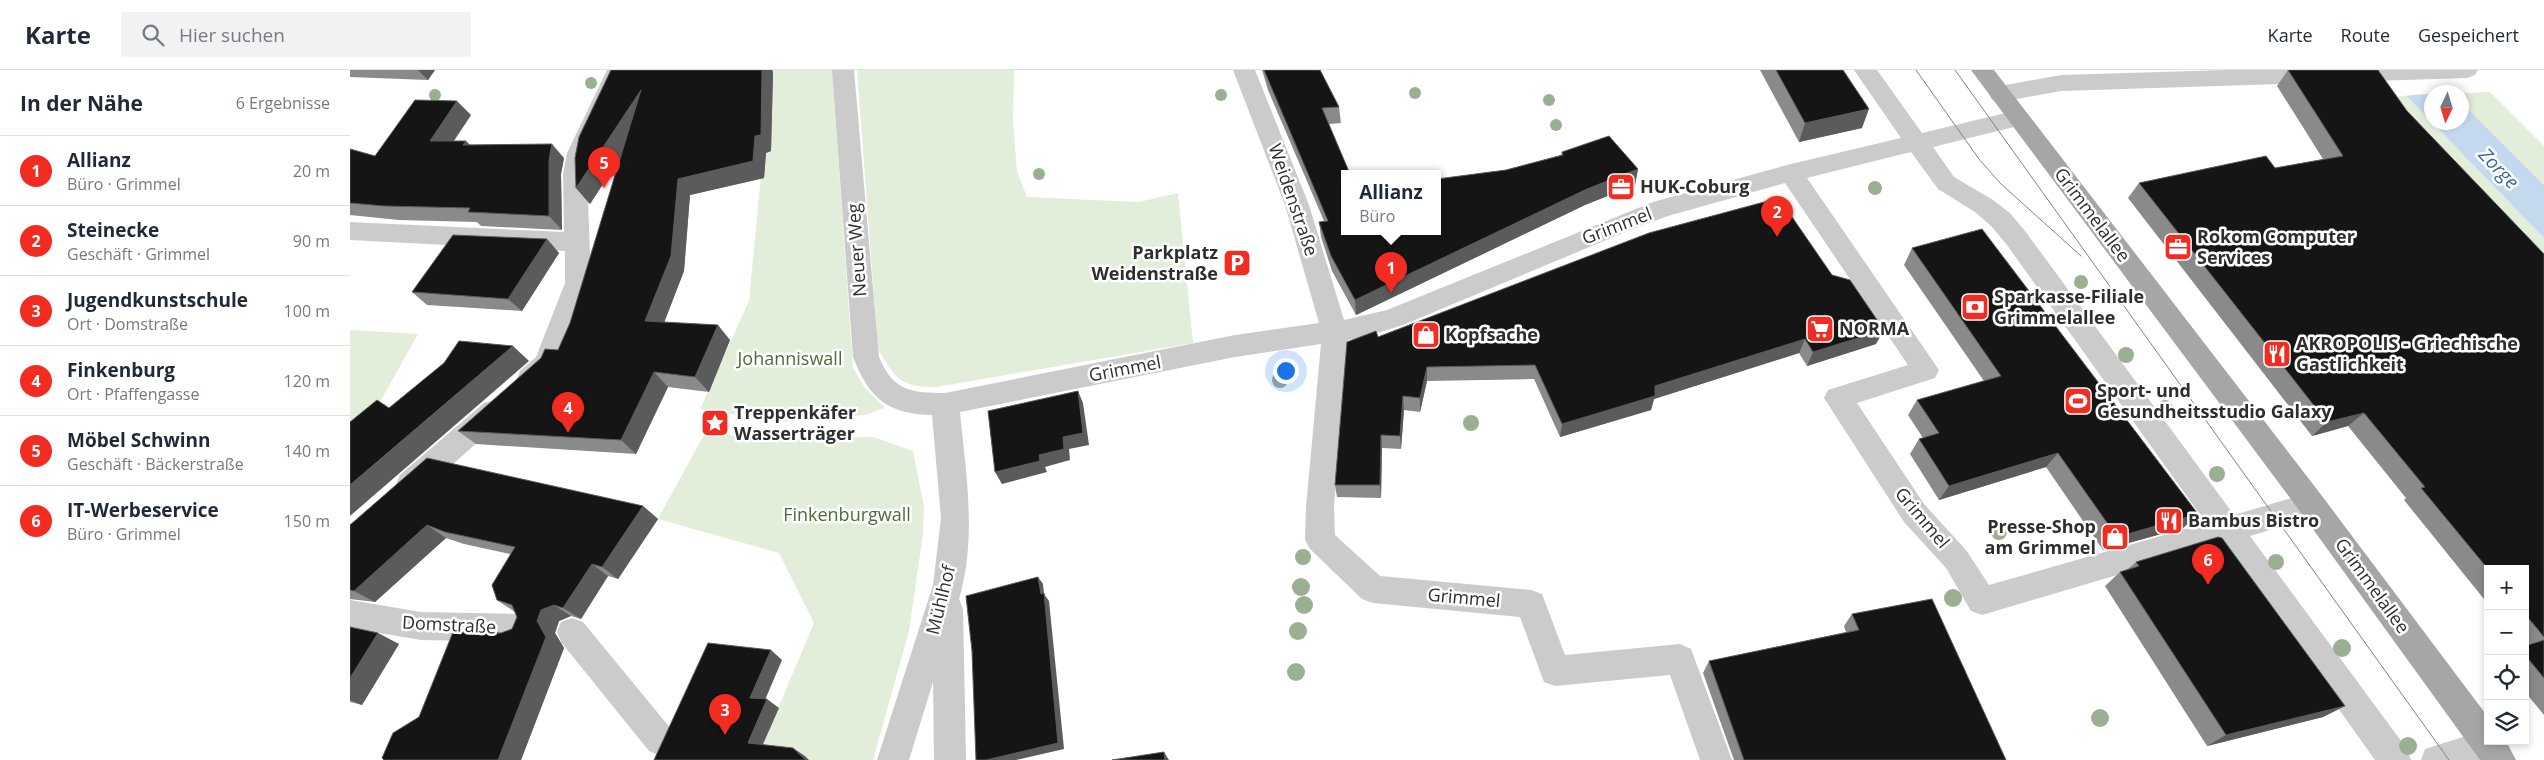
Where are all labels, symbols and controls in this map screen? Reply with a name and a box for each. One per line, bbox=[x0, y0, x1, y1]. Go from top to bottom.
search box bbox=[121, 12, 471, 57]
text: Karte bbox=[25, 18, 91, 51]
icon: search bbox=[139, 21, 167, 49]
text: Hier suchen bbox=[179, 22, 285, 48]
text: Karte bbox=[2268, 23, 2313, 47]
text: Route bbox=[2341, 23, 2390, 47]
text: Gespeichert bbox=[2418, 23, 2519, 47]
north arrow bbox=[2424, 85, 2469, 130]
text: In der Nähe bbox=[20, 89, 143, 117]
text: 6 Ergebnisse bbox=[236, 92, 330, 114]
street label: Weidenstraße bbox=[1264, 140, 1324, 259]
water label: Zorge bbox=[2472, 141, 2525, 194]
text: Allianz bbox=[67, 147, 131, 173]
pin: 5 bbox=[588, 147, 620, 188]
text: 1 bbox=[31, 160, 41, 182]
text: 20 m bbox=[293, 160, 330, 182]
street label: Grimmelallee bbox=[2049, 162, 2136, 266]
popup bbox=[1341, 170, 1441, 235]
office icon: HUK-Coburg bbox=[1606, 172, 1636, 202]
text: Büro · Grimmel bbox=[67, 173, 181, 195]
place label: HUK-Coburg bbox=[1640, 174, 1749, 198]
text: Allianz bbox=[1359, 179, 1423, 205]
pin: 2 bbox=[1761, 196, 1793, 237]
street label: Grimmel bbox=[1578, 201, 1655, 249]
street label: Neuer Weg bbox=[841, 202, 871, 297]
text: Büro bbox=[1359, 205, 1395, 227]
text: Steinecke bbox=[67, 217, 159, 243]
place label: Rokom Computer Services bbox=[2197, 224, 2355, 269]
text: 2 bbox=[31, 230, 41, 252]
text: 90 m bbox=[293, 230, 330, 252]
office icon: Rokom Computer Services bbox=[2163, 232, 2193, 262]
place label: Parkplatz Weidenstraße bbox=[1091, 240, 1218, 285]
text: Geschäft · Grimmel bbox=[67, 243, 210, 265]
parking icon: Parkplatz Weidenstraße bbox=[1222, 248, 1252, 278]
pin: 1 bbox=[1375, 252, 1407, 293]
place label: Sparkasse-Filiale Grimmelallee bbox=[1994, 284, 2144, 329]
text: Jugendkunstschule bbox=[67, 287, 248, 313]
bank icon: Sparkasse-Filiale Grimmelallee bbox=[1960, 292, 1990, 322]
text: 3 bbox=[31, 300, 41, 322]
text: 100 m bbox=[284, 300, 330, 322]
text: Ort · Domstraße bbox=[67, 313, 188, 335]
supermarket icon: NORMA bbox=[1805, 314, 1835, 344]
place label: NORMA bbox=[1839, 316, 1910, 340]
shop icon: Kopfsache bbox=[1411, 320, 1441, 350]
place label: Kopfsache bbox=[1445, 322, 1538, 346]
place label: AKROPOLIS - Griechische Gastlichkeit bbox=[2296, 331, 2518, 376]
restaurant icon: AKROPOLIS - Griechische Gastlichkeit bbox=[2262, 339, 2292, 369]
park label: Johanniswall bbox=[736, 346, 842, 370]
street label: Grimmel bbox=[1087, 349, 1163, 387]
text: Finkenburg bbox=[67, 357, 175, 383]
your location bbox=[1273, 358, 1299, 384]
text: 4 bbox=[31, 370, 41, 392]
text: 120 m bbox=[284, 370, 330, 392]
place label: Sport- und Gesundheitsstudio Galaxy bbox=[2097, 378, 2332, 423]
text: Ort · Pfaffengasse bbox=[67, 383, 199, 405]
sports icon: Sport- und Gesundheitsstudio Galaxy bbox=[2063, 386, 2093, 416]
pin: 4 bbox=[552, 392, 584, 433]
place label: Treppenkäfer Wasserträger bbox=[734, 400, 856, 445]
place icon: Treppenkäfer Wasserträger bbox=[700, 408, 730, 438]
text: Möbel Schwinn bbox=[67, 427, 210, 453]
text: 5 bbox=[31, 440, 41, 462]
text: 140 m bbox=[284, 440, 330, 462]
text: Geschäft · Bäckerstraße bbox=[67, 453, 244, 475]
street label: Grimmel bbox=[1890, 482, 1955, 553]
text: IT-Werbeservice bbox=[67, 497, 219, 523]
park label: Finkenburgwall bbox=[783, 502, 911, 526]
restaurant icon: Bambus Bistro bbox=[2154, 506, 2184, 536]
place label: Bambus Bistro bbox=[2188, 508, 2319, 532]
text: 6 bbox=[31, 510, 41, 532]
text: 150 m bbox=[284, 510, 330, 532]
place label: Presse-Shop am Grimmel bbox=[1985, 514, 2096, 559]
shop icon: Presse-Shop am Grimmel bbox=[2100, 522, 2130, 552]
text: Büro · Grimmel bbox=[67, 523, 181, 545]
street label: Grimmelallee bbox=[2330, 533, 2416, 638]
pin: 6 bbox=[2192, 544, 2224, 585]
street label: Mühlhof bbox=[920, 562, 960, 637]
map controls bbox=[2484, 565, 2529, 745]
button: + bbox=[2484, 565, 2529, 610]
street label: Grimmel bbox=[1427, 582, 1501, 612]
street label: Domstraße bbox=[401, 610, 497, 638]
button: − bbox=[2484, 610, 2529, 655]
button: locate bbox=[2484, 655, 2529, 700]
pin: 3 bbox=[709, 694, 741, 735]
button: layers bbox=[2484, 700, 2529, 745]

